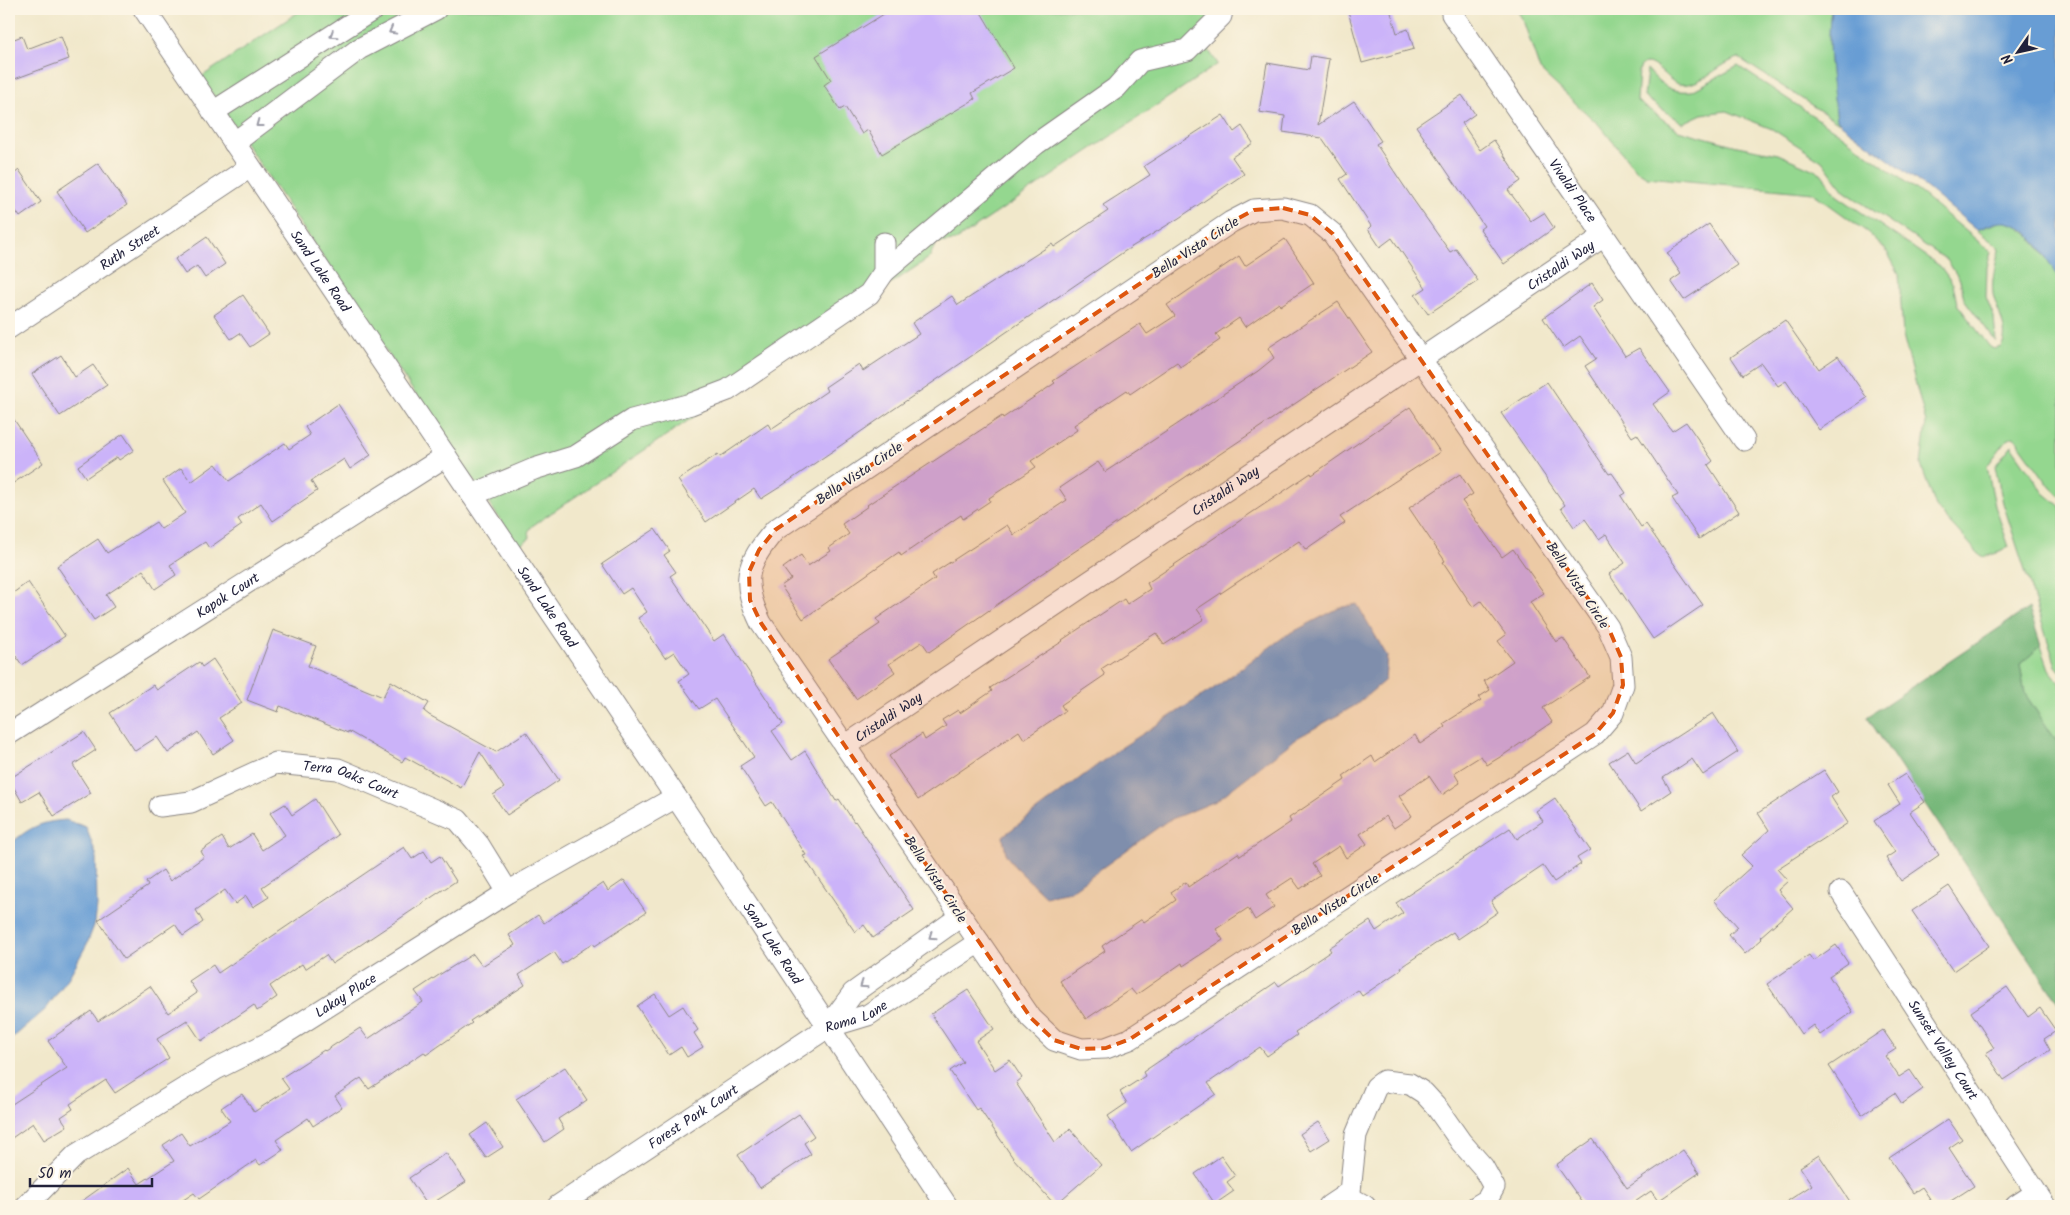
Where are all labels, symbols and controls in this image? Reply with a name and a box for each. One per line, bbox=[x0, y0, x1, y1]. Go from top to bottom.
one-way arrow bbox=[389, 24, 398, 34]
one-way arrow bbox=[329, 28, 338, 38]
north arrow bbox=[1992, 28, 2042, 78]
text: N bbox=[1996, 49, 2020, 69]
one-way arrow bbox=[256, 118, 265, 126]
street label: Vivaldi Place bbox=[1542, 155, 1602, 228]
street label: Bella Vista Circle bbox=[1147, 211, 1244, 285]
street label: Ruth Street bbox=[95, 220, 165, 277]
street label: Sand Lake Road bbox=[284, 226, 356, 318]
street label: Cristaldi Way bbox=[1523, 235, 1600, 297]
street label: Bella Vista Circle bbox=[812, 436, 908, 511]
street label: Cristaldi Way bbox=[1187, 460, 1265, 522]
street label: Bella Vista Circle bbox=[1540, 538, 1615, 634]
street label: Sand Lake Road bbox=[511, 562, 583, 653]
street label: Kapok Court bbox=[192, 567, 265, 624]
street label: Cristaldi Way bbox=[850, 687, 928, 749]
street label: Terra Oaks Court bbox=[302, 756, 402, 806]
street label: Bella Vista Circle bbox=[898, 832, 973, 928]
street label: Bella Vista Circle bbox=[1287, 868, 1384, 942]
street label: Sand Lake Road bbox=[737, 898, 808, 990]
one-way arrow bbox=[929, 931, 938, 939]
street label: Lakay Place bbox=[311, 968, 382, 1024]
one-way arrow bbox=[859, 979, 869, 988]
street label: Roma Lane bbox=[822, 995, 893, 1039]
street label: Sunset Valley Court bbox=[1902, 996, 1984, 1105]
street label: Forest Park Court bbox=[644, 1079, 744, 1155]
scale bar bbox=[30, 1155, 152, 1187]
text: 50 m bbox=[38, 1162, 72, 1186]

